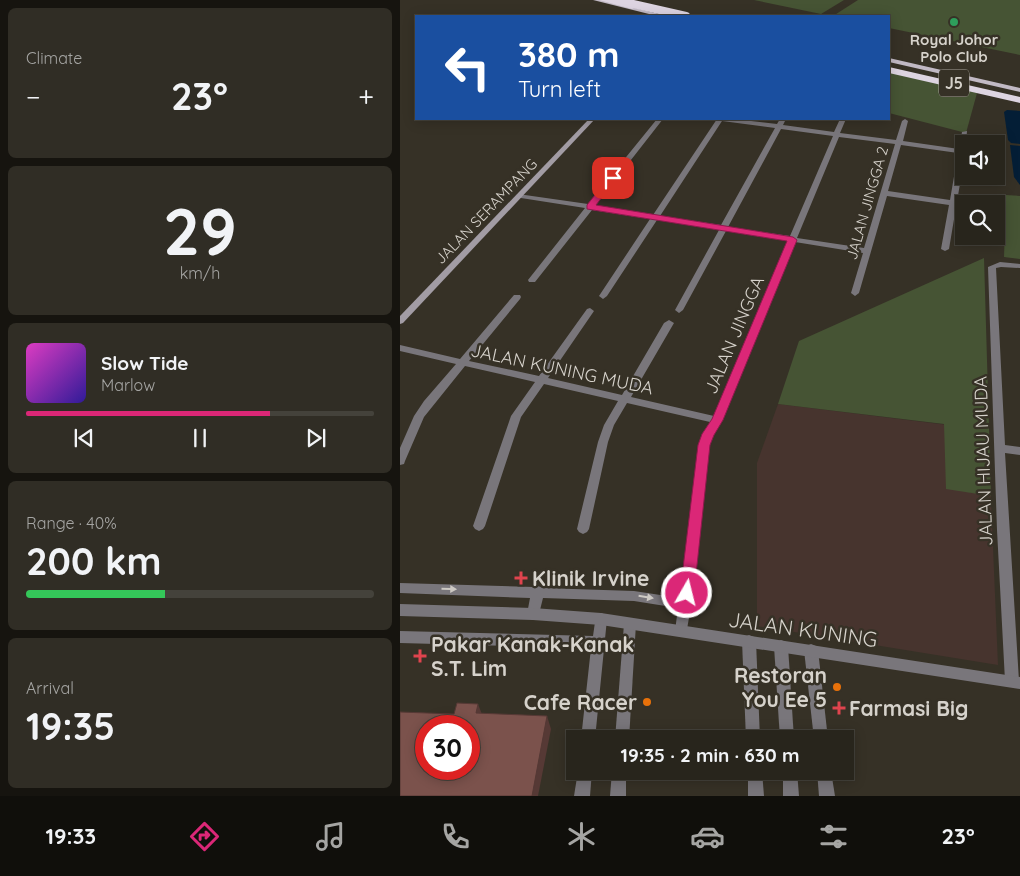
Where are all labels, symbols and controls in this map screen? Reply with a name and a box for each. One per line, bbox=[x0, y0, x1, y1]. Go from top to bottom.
marker: Royal Johor Polo Club bbox=[948, 16, 960, 28]
place label: Royal Johor Polo Club bbox=[910, 30, 999, 66]
text: 380 m bbox=[518, 32, 620, 76]
icon: left bbox=[435, 35, 500, 100]
text: Climate bbox=[26, 48, 82, 68]
road number: J5 bbox=[939, 70, 969, 96]
text: 23° bbox=[171, 72, 228, 120]
text: Turn left bbox=[518, 75, 601, 103]
text: − bbox=[26, 79, 41, 114]
text: + bbox=[358, 79, 374, 114]
map controls bbox=[955, 135, 1005, 245]
button: sound bbox=[955, 135, 1005, 185]
street label: JALAN JINGGA 2 bbox=[842, 144, 892, 262]
street label: JALAN SERAMPANG bbox=[431, 154, 541, 268]
pin bbox=[592, 157, 634, 199]
icon: arrive bbox=[599, 164, 627, 192]
text: 29 bbox=[163, 190, 237, 271]
button: search bbox=[955, 195, 1005, 245]
text: km/h bbox=[180, 263, 220, 283]
street label: JALAN JINGGA bbox=[699, 272, 769, 397]
street label: JALAN KUNING MUDA bbox=[469, 338, 656, 400]
text: Slow Tide bbox=[101, 351, 189, 375]
text: Marlow bbox=[101, 375, 155, 395]
street label: JALAN HIJAU MUDA bbox=[969, 375, 997, 546]
icon: previous bbox=[70, 424, 98, 452]
icon: pause bbox=[186, 424, 214, 452]
icon: next bbox=[302, 424, 330, 452]
text: Range · 40% bbox=[26, 513, 117, 533]
text: 200 km bbox=[26, 537, 162, 585]
place label: Klinik Irvine bbox=[532, 565, 649, 591]
position arrow bbox=[660, 566, 712, 618]
marker: Klinik Irvine bbox=[514, 571, 528, 585]
one-way arrow bbox=[441, 585, 457, 593]
one-way arrow bbox=[638, 594, 654, 602]
street label: JALAN KUNING bbox=[727, 606, 879, 652]
place label: Pakar Kanak-Kanak S.T. Lim bbox=[431, 631, 634, 681]
marker: Pakar Kanak-Kanak S.T. Lim bbox=[413, 649, 427, 663]
place label: Restoran You Ee 5 bbox=[734, 662, 827, 712]
text: Arrival bbox=[26, 678, 74, 698]
marker: Restoran You Ee 5 bbox=[831, 681, 843, 693]
place label: Cafe Racer bbox=[524, 689, 637, 715]
place label: Farmasi Big bbox=[849, 695, 968, 721]
marker: Cafe Racer bbox=[641, 696, 653, 708]
text: 19:35 bbox=[26, 702, 115, 750]
marker: Farmasi Big bbox=[833, 702, 845, 714]
speed limit sign: 30 bbox=[415, 715, 480, 780]
text: 19:35 · 2 min · 630 m bbox=[621, 743, 799, 767]
icon: directions bbox=[187, 819, 222, 854]
icon: music bbox=[313, 819, 348, 854]
icon: phone bbox=[438, 819, 473, 854]
icon: climate bbox=[564, 819, 599, 854]
icon: car bbox=[690, 819, 725, 854]
icon: filters bbox=[816, 819, 851, 854]
text: 19:33 bbox=[45, 822, 96, 850]
text: 23° bbox=[942, 822, 975, 850]

